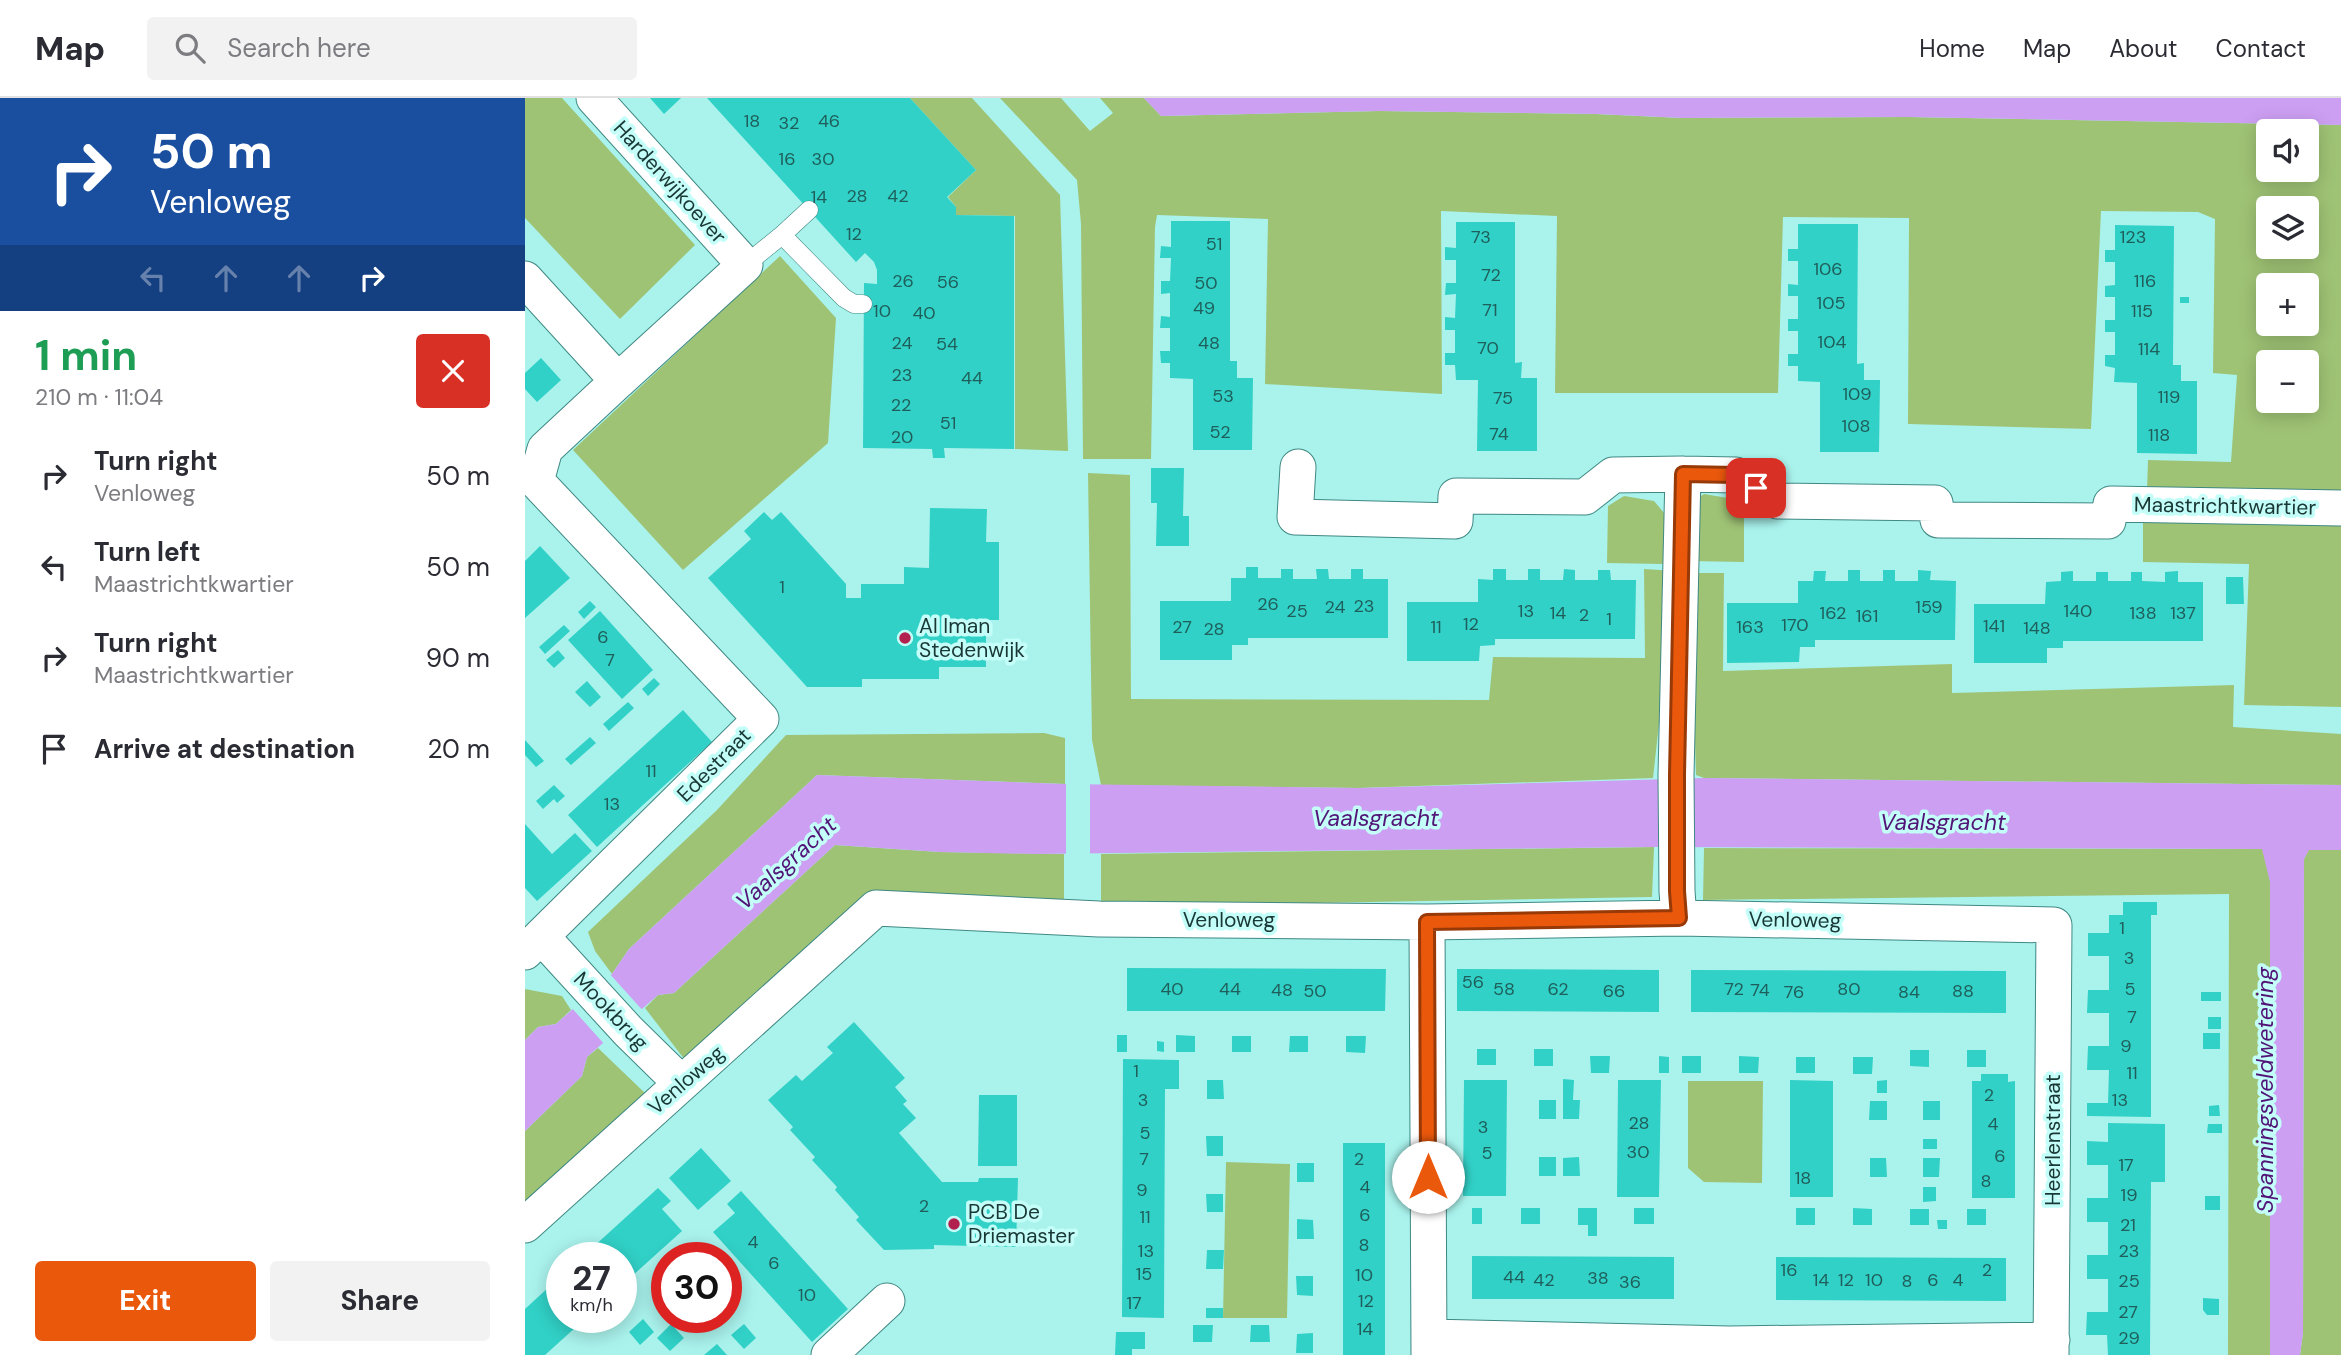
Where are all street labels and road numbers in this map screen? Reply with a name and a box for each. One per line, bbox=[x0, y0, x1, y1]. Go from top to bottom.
street label: Harderwijkoever bbox=[607, 115, 733, 250]
street label: Maastrichtkwartier bbox=[2134, 490, 2317, 522]
street label: Edestraat bbox=[671, 722, 757, 808]
street label: Venloweg bbox=[1748, 905, 1842, 935]
street label: Venloweg bbox=[1183, 906, 1276, 934]
street label: Mookbrug bbox=[567, 966, 655, 1057]
street label: Venloweg bbox=[642, 1039, 730, 1121]
street label: Heerlenstraat bbox=[2039, 1074, 2067, 1206]

